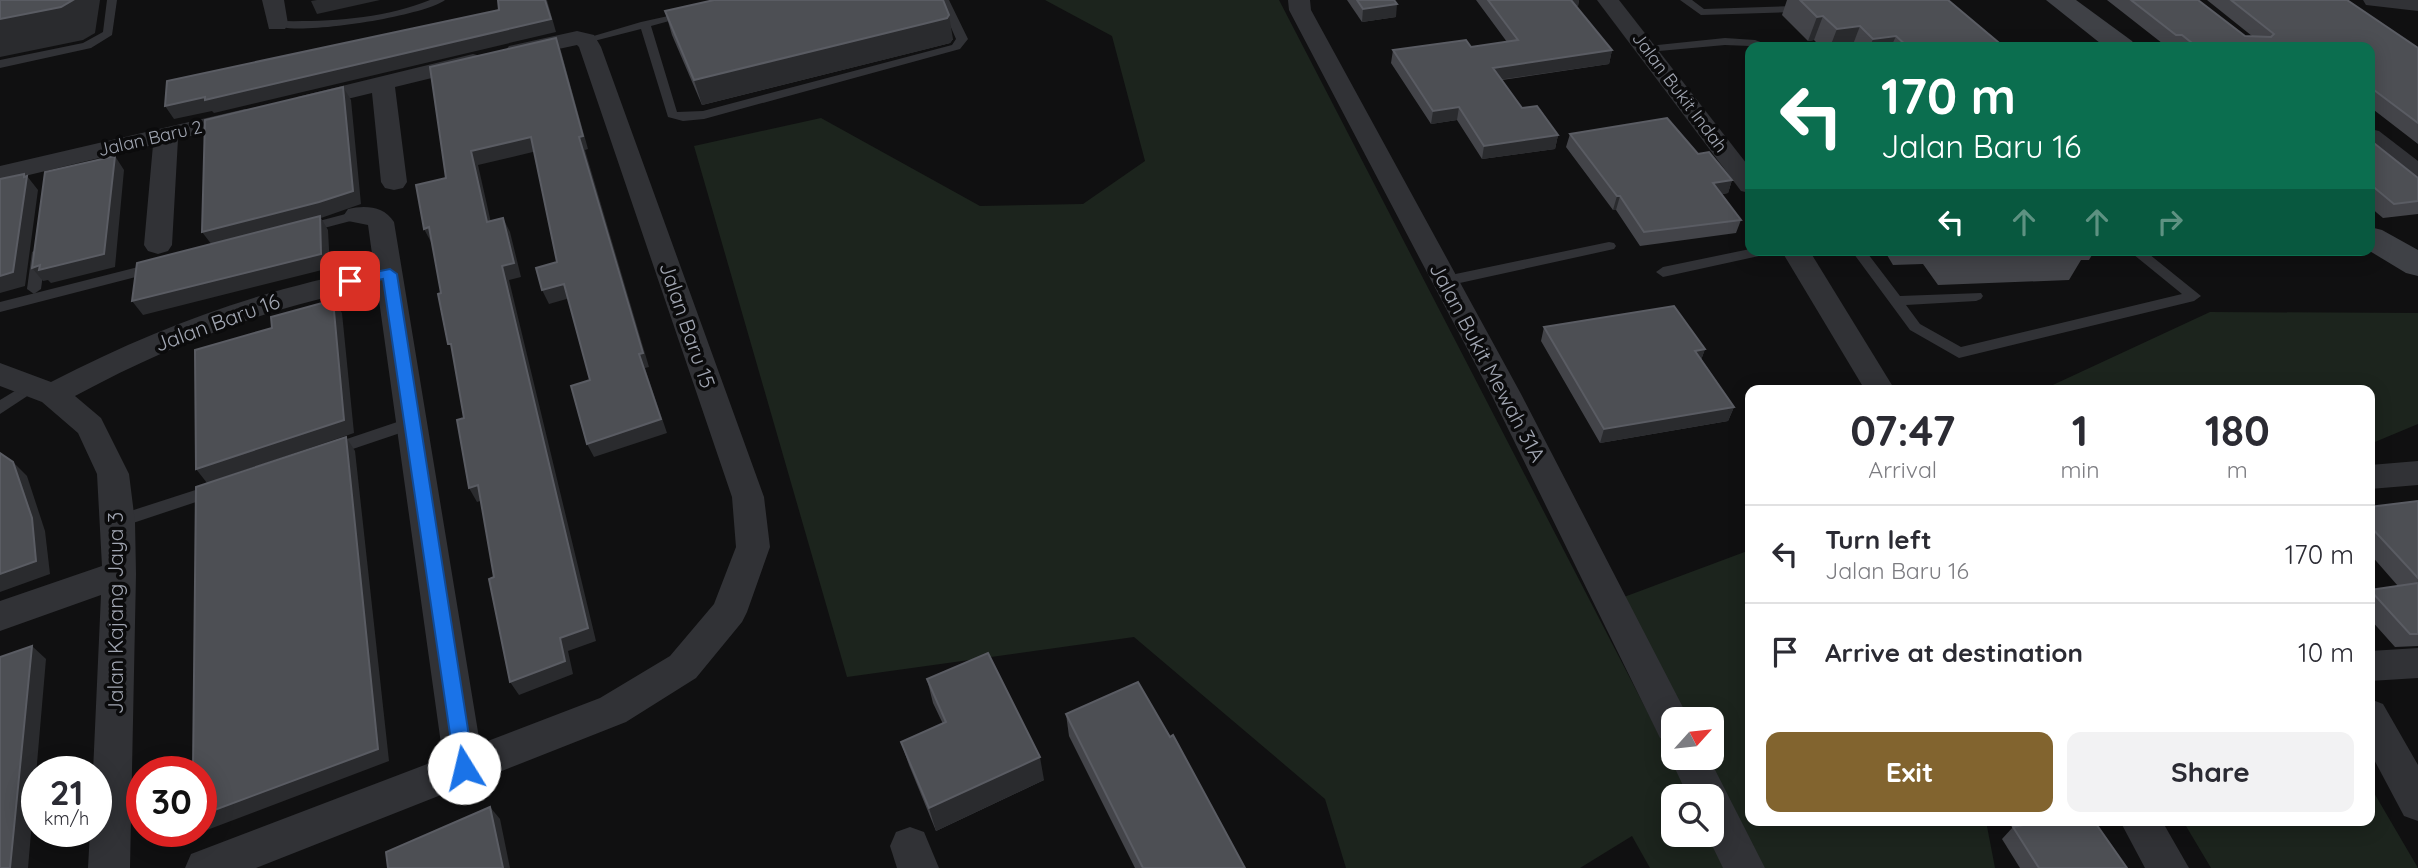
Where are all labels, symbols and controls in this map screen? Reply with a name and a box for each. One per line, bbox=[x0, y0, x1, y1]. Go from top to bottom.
street label: Jalan Bukit Indah bbox=[1627, 27, 1733, 157]
text: 170 m bbox=[1881, 65, 2016, 126]
icon: left bbox=[1766, 70, 1857, 161]
street label: Jalan Baru 2 bbox=[96, 115, 204, 161]
text: Jalan Baru 16 bbox=[1881, 126, 2081, 166]
icon: left bbox=[1932, 203, 1970, 241]
icon: ahead bbox=[2005, 203, 2043, 241]
icon: ahead bbox=[2078, 203, 2116, 241]
icon: right bbox=[2151, 203, 2189, 241]
pin bbox=[320, 251, 380, 311]
street label: Jalan Bukit Mewah 31A bbox=[1424, 258, 1552, 466]
street label: Jalan Baru 15 bbox=[654, 259, 722, 391]
icon: arrive bbox=[331, 262, 369, 300]
street label: Jalan Baru 16 bbox=[151, 287, 283, 357]
text: 07:47 bbox=[1850, 404, 1955, 457]
text: 1 bbox=[2072, 404, 2088, 457]
text: 180 bbox=[2205, 404, 2270, 457]
text: Arrival bbox=[1868, 455, 1937, 484]
text: min bbox=[2060, 455, 2100, 484]
text: m bbox=[2227, 455, 2248, 484]
street label: Jalan Kajang Jaya 3 bbox=[102, 512, 128, 714]
text: Turn left bbox=[1825, 523, 1932, 556]
icon: left bbox=[1766, 535, 1804, 573]
text: 170 m bbox=[2285, 538, 2354, 571]
text: Jalan Baru 16 bbox=[1825, 556, 1969, 585]
icon: arrive bbox=[1766, 633, 1804, 671]
text: Arrive at destination bbox=[1825, 636, 2083, 669]
text: 10 m bbox=[2298, 636, 2354, 669]
north arrow bbox=[1661, 707, 1724, 770]
map controls bbox=[1661, 707, 1724, 847]
position arrow bbox=[427, 731, 501, 805]
button: Exit bbox=[1766, 732, 2053, 812]
button: Share bbox=[2067, 732, 2354, 812]
speed limit sign: 30 bbox=[126, 756, 217, 847]
text: 21 bbox=[50, 770, 83, 814]
button: search bbox=[1661, 784, 1724, 847]
text: km/h bbox=[44, 807, 89, 830]

